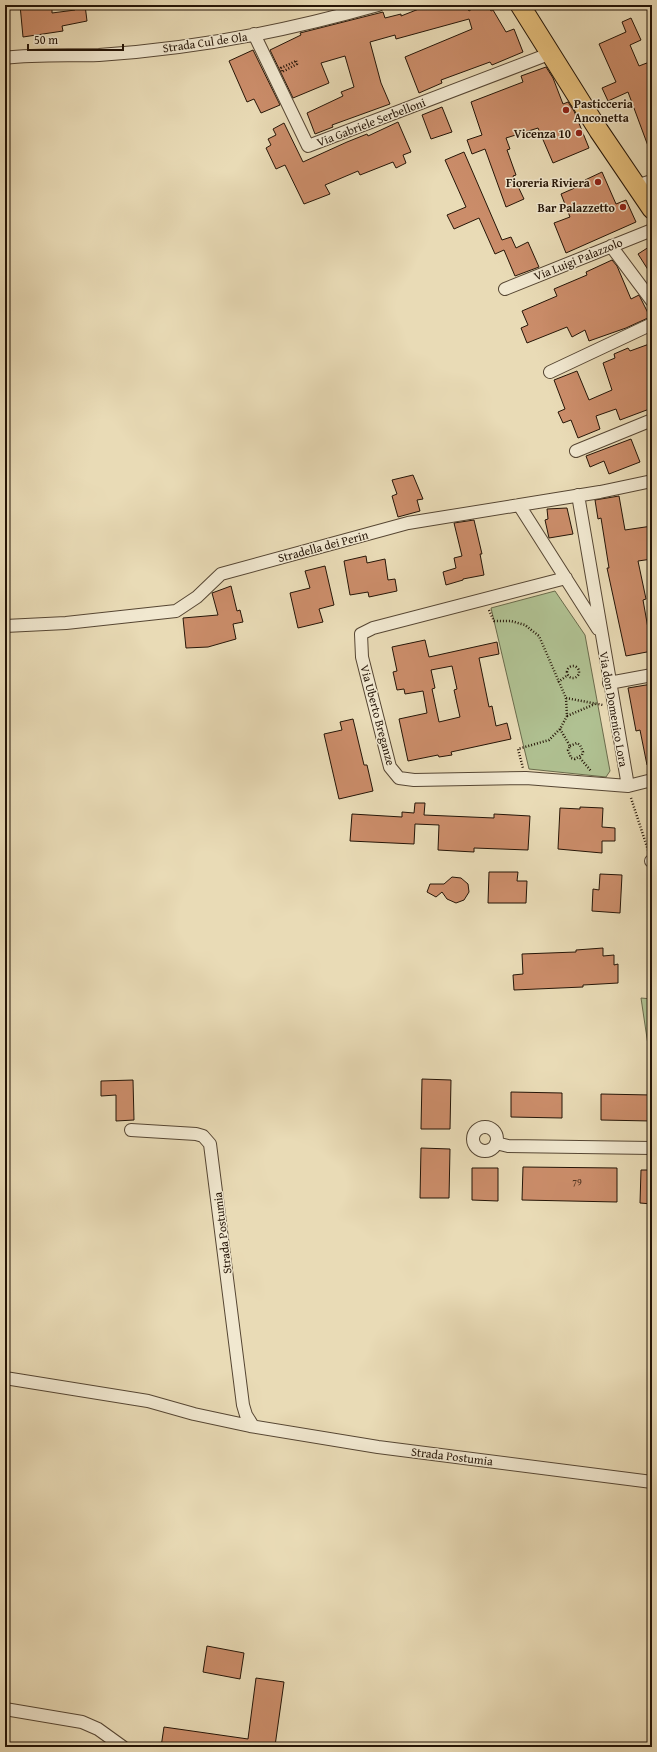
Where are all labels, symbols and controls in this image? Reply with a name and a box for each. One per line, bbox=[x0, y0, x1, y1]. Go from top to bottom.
scale bar bbox=[28, 26, 123, 52]
street label: Strada Cul de Ola bbox=[162, 28, 249, 56]
text: 50 m bbox=[34, 31, 58, 48]
street label: Via Gabriele Serbelloni bbox=[314, 93, 428, 151]
place label: Pasticceria Anconetta bbox=[574, 95, 634, 126]
marker: Pasticceria Anconetta bbox=[561, 105, 571, 115]
place label: Vicenza 10 bbox=[514, 125, 571, 142]
marker: Vicenza 10 bbox=[574, 128, 584, 138]
place label: Fioreria Riviera bbox=[506, 174, 591, 191]
marker: Fioreria Riviera bbox=[593, 177, 603, 187]
place label: Bar Palazzetto bbox=[537, 199, 616, 216]
marker: Bar Palazzetto bbox=[618, 202, 628, 212]
street label: Via Luigi Palazzolo bbox=[531, 233, 625, 285]
street label: Stradella dei Perin bbox=[276, 526, 370, 566]
street label: Via don Domenico Lora bbox=[595, 650, 633, 768]
street label: Via Uberto Breganze bbox=[356, 663, 400, 768]
house number: 79 bbox=[572, 1175, 582, 1190]
street label: Strada Postumia bbox=[209, 1191, 235, 1275]
street label: Strada Postumia bbox=[410, 1443, 494, 1469]

